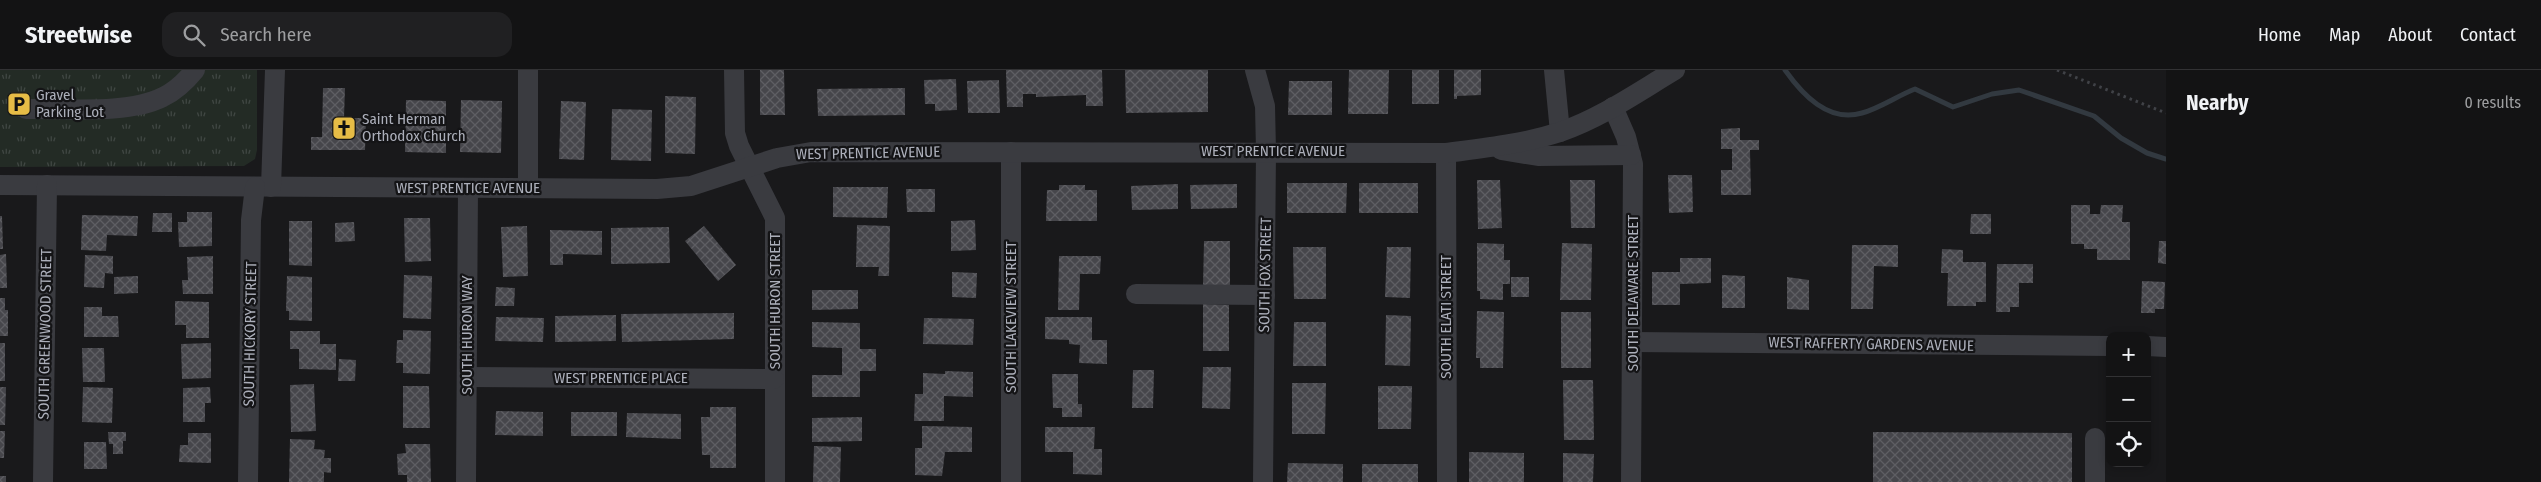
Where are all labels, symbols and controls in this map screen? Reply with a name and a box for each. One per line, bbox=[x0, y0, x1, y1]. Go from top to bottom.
search box bbox=[162, 12, 512, 57]
text: Streetwise bbox=[25, 21, 132, 49]
icon: search bbox=[180, 21, 208, 49]
text: Search here bbox=[220, 23, 312, 46]
text: Home bbox=[2258, 24, 2301, 46]
text: Map bbox=[2329, 24, 2360, 46]
text: About bbox=[2388, 24, 2432, 46]
text: Contact bbox=[2460, 24, 2516, 46]
place label: Gravel Parking Lot bbox=[36, 86, 104, 121]
text: Nearby bbox=[2186, 90, 2248, 116]
parking icon: Gravel Parking Lot bbox=[6, 91, 32, 117]
text: 0 results bbox=[2464, 93, 2521, 112]
place label: Saint Herman Orthodox Church bbox=[362, 110, 466, 145]
church icon: Saint Herman Orthodox Church bbox=[331, 115, 357, 141]
street label: WEST PRENTICE AVENUE bbox=[1201, 142, 1345, 160]
street label: WEST PRENTICE AVENUE bbox=[796, 143, 940, 163]
street label: WEST PRENTICE AVENUE bbox=[396, 179, 540, 197]
street label: SOUTH DELAWARE STREET bbox=[1624, 215, 1642, 371]
street label: SOUTH FOX STREET bbox=[1255, 217, 1275, 333]
street label: SOUTH HURON STREET bbox=[766, 233, 784, 369]
street label: SOUTH LAKEVIEW STREET bbox=[1002, 241, 1020, 393]
street label: SOUTH GREENWOOD STREET bbox=[35, 248, 55, 420]
street label: SOUTH ELATI STREET bbox=[1437, 255, 1455, 379]
street label: SOUTH HICKORY STREET bbox=[240, 261, 260, 407]
street label: SOUTH HURON WAY bbox=[458, 275, 476, 395]
map controls bbox=[2106, 332, 2151, 467]
button: + bbox=[2106, 332, 2151, 377]
street label: WEST RAFFERTY GARDENS AVENUE bbox=[1768, 333, 1974, 355]
street label: WEST PRENTICE PLACE bbox=[554, 369, 688, 387]
button: − bbox=[2106, 377, 2151, 422]
button: locate bbox=[2106, 422, 2151, 467]

